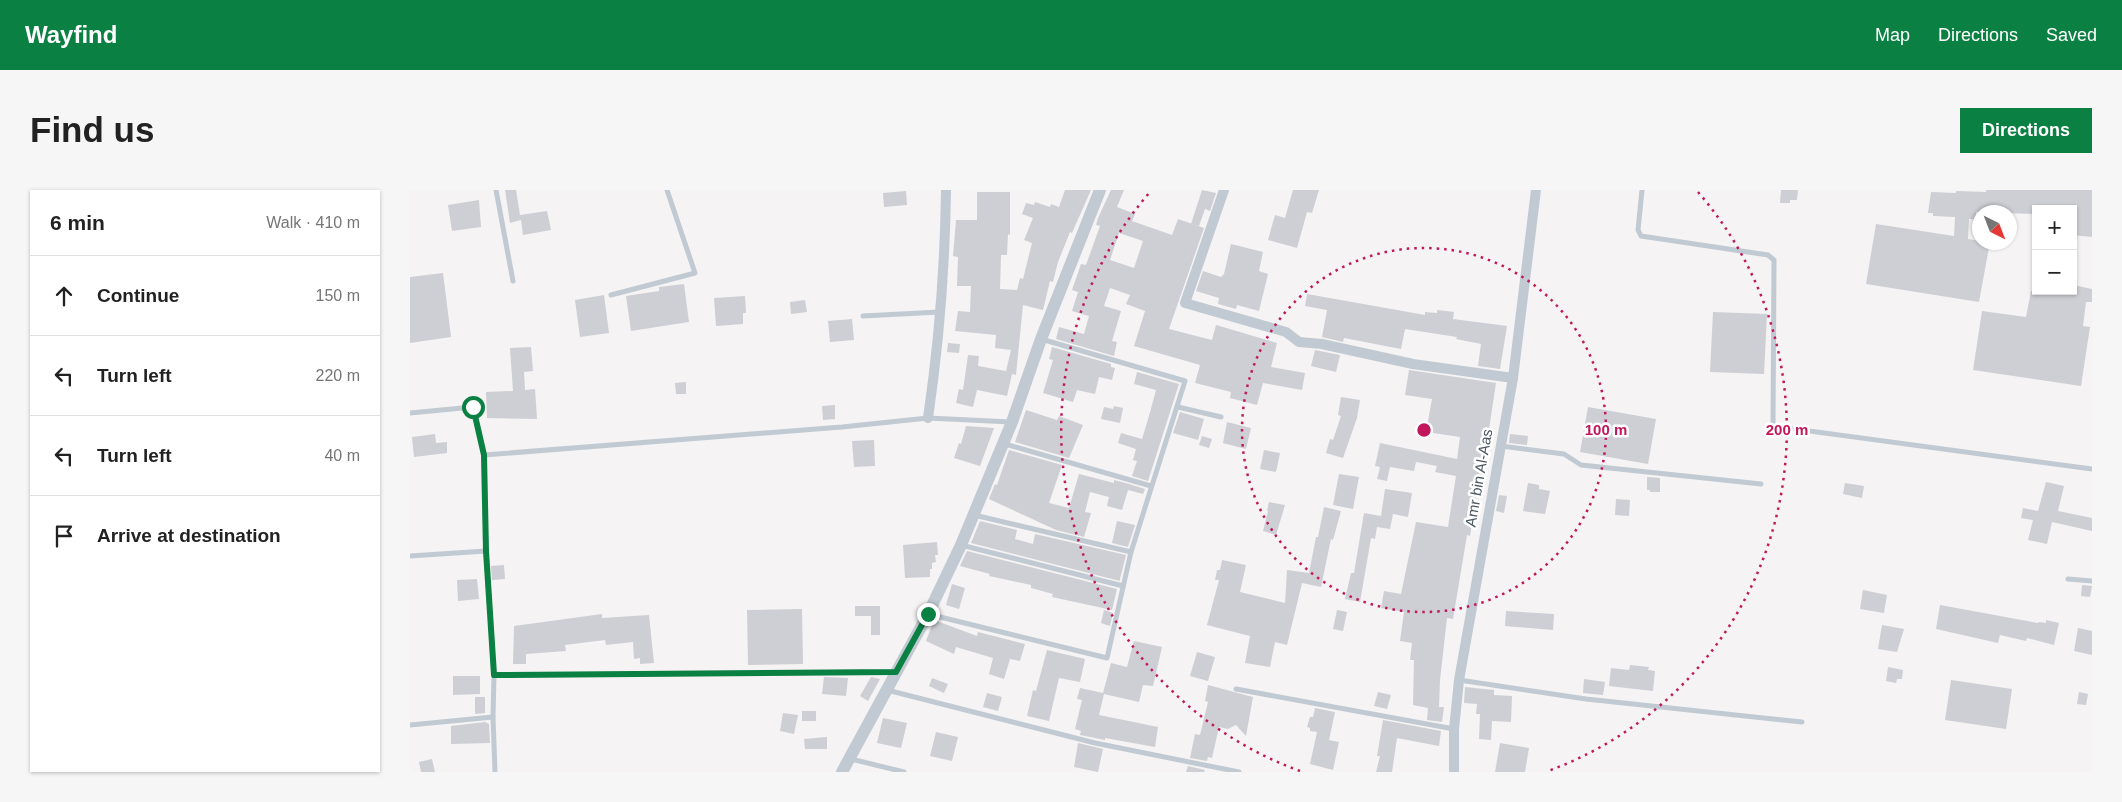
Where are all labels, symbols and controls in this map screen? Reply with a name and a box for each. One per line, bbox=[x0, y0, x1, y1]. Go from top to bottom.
text: Wayfind bbox=[25, 21, 117, 48]
text: Map bbox=[1875, 25, 1910, 45]
text: Directions bbox=[1938, 25, 2018, 45]
text: Saved bbox=[2046, 25, 2097, 45]
button: Directions bbox=[1960, 108, 2092, 153]
text: Find us bbox=[30, 110, 154, 149]
north arrow bbox=[1972, 205, 2017, 250]
map controls bbox=[2032, 205, 2077, 295]
button: + bbox=[2032, 205, 2077, 250]
text: 6 min bbox=[50, 211, 105, 234]
text: Walk · 410 m bbox=[266, 214, 360, 231]
button: − bbox=[2032, 250, 2077, 295]
icon: ahead bbox=[50, 282, 78, 310]
text: Continue bbox=[97, 285, 179, 306]
text: 150 m bbox=[316, 287, 360, 304]
icon: left bbox=[50, 362, 78, 390]
text: Turn left bbox=[97, 365, 172, 386]
text: 220 m bbox=[316, 367, 360, 384]
route start bbox=[462, 396, 485, 419]
centre of rings bbox=[1415, 421, 1433, 439]
text: 100 m bbox=[1585, 421, 1627, 438]
text: 200 m bbox=[1766, 421, 1808, 438]
street label: Amr bin Al-Aas bbox=[1462, 428, 1495, 528]
icon: left bbox=[50, 442, 78, 470]
text: Turn left bbox=[97, 445, 172, 466]
text: 40 m bbox=[324, 447, 360, 464]
icon: arrive bbox=[50, 522, 78, 550]
text: Arrive at destination bbox=[97, 525, 281, 546]
route end bbox=[917, 603, 940, 626]

